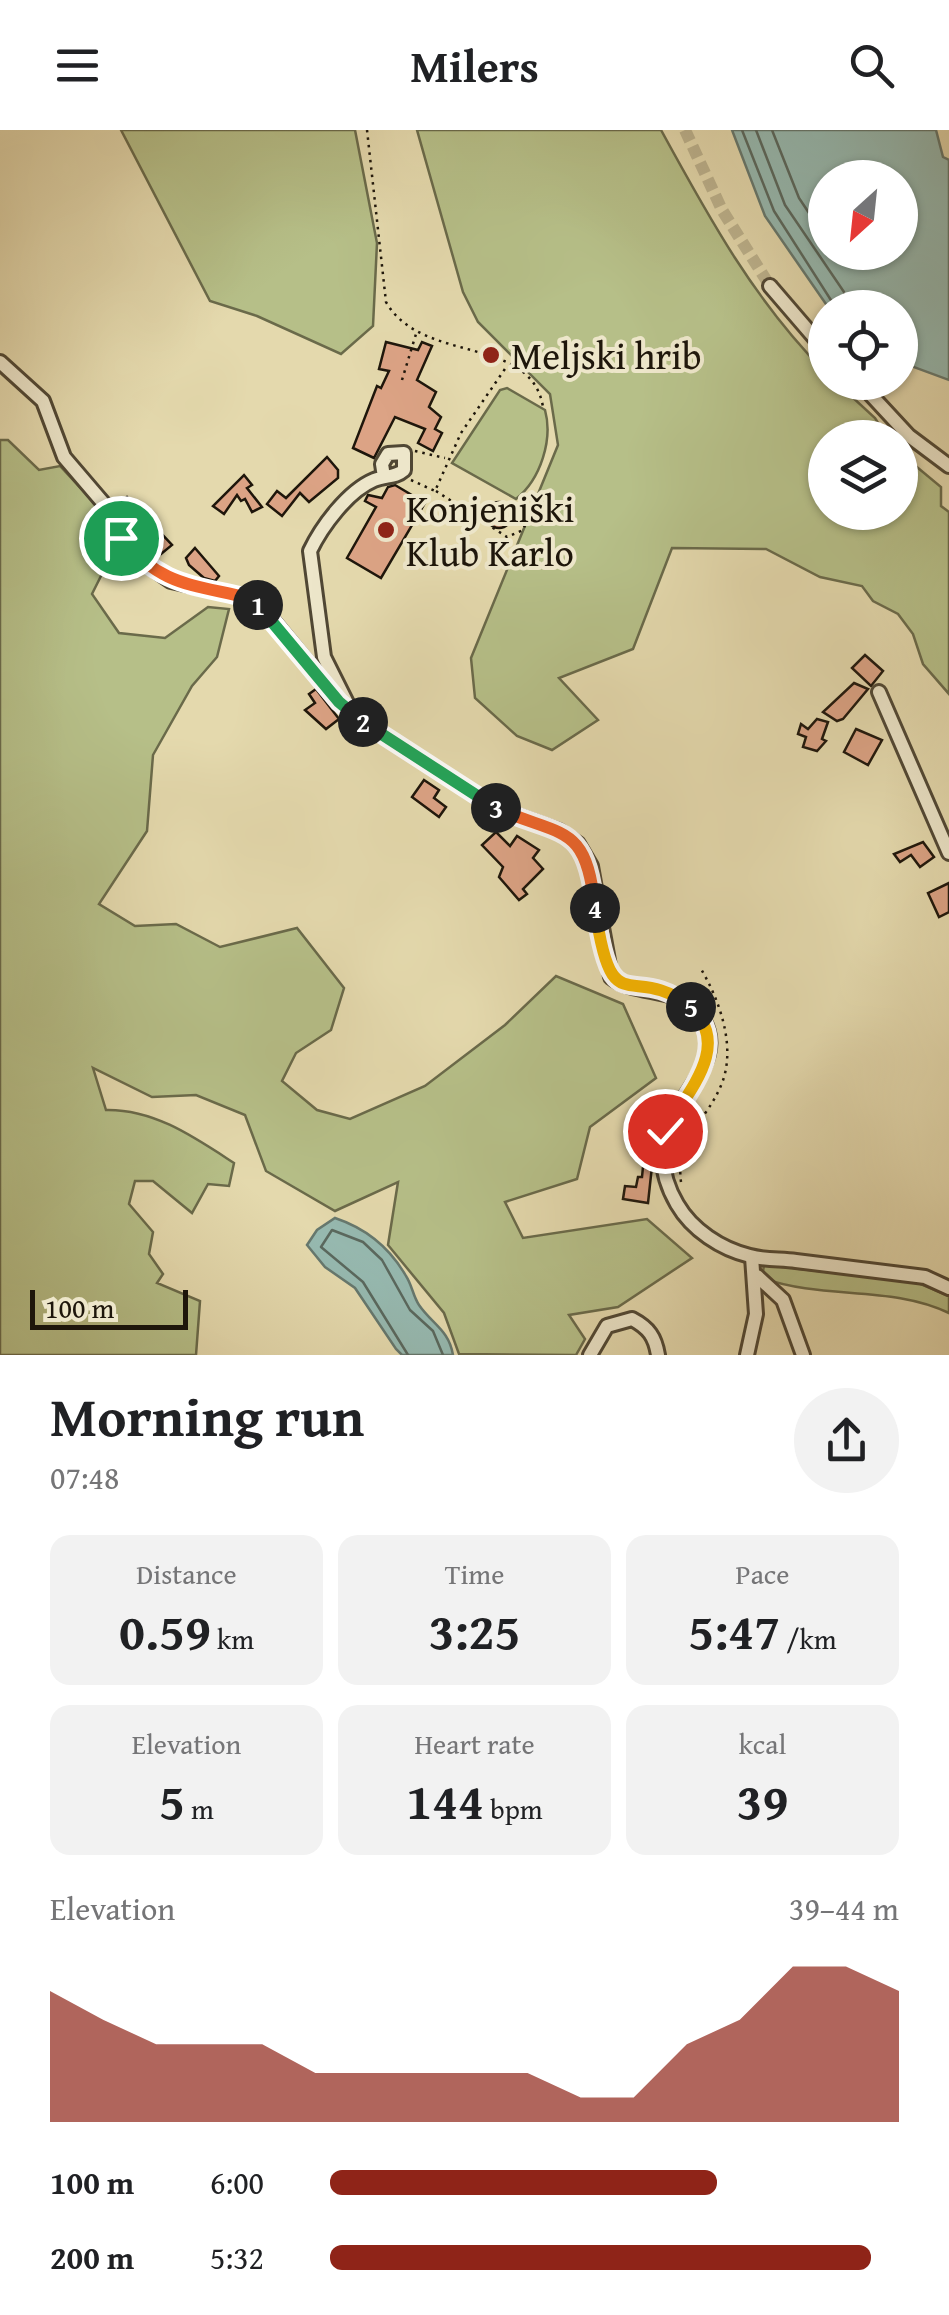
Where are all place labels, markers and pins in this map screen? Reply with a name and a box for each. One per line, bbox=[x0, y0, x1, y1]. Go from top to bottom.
place label: Meljski hrib bbox=[511, 327, 702, 383]
marker: Meljski hrib bbox=[480, 344, 502, 366]
place label: Konjeniški Klub Karlo bbox=[406, 480, 574, 580]
pin bbox=[79, 496, 164, 581]
marker: Konjeniški Klub Karlo bbox=[375, 519, 397, 541]
pin: 1 bbox=[233, 580, 283, 630]
pin: 2 bbox=[338, 697, 388, 747]
pin: 3 bbox=[471, 783, 521, 833]
pin: 4 bbox=[570, 883, 620, 933]
pin: 5 bbox=[666, 982, 716, 1032]
pin bbox=[623, 1089, 708, 1174]

